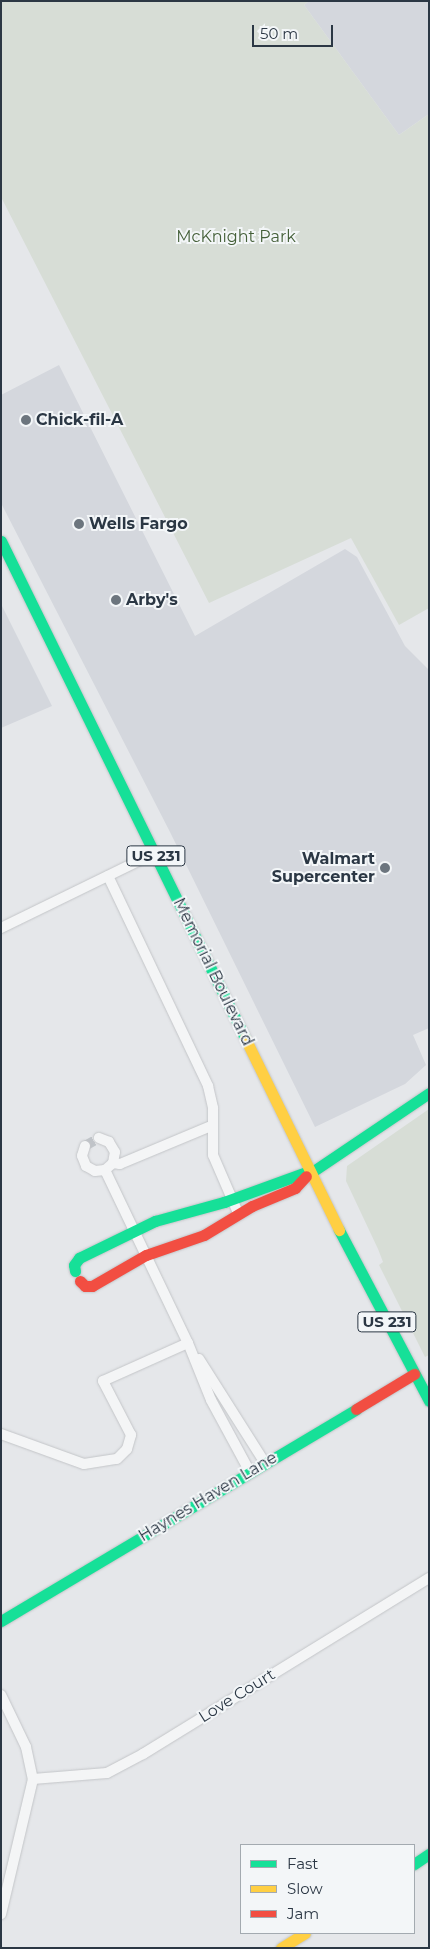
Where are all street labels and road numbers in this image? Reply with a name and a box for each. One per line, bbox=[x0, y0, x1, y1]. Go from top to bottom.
road number: US 231 bbox=[126, 844, 186, 868]
street label: Memorial Boulevard bbox=[169, 895, 257, 1049]
road number: US 231 bbox=[357, 1310, 417, 1334]
street label: Haynes Haven Lane bbox=[135, 1448, 281, 1546]
street label: Love Court bbox=[195, 1665, 279, 1727]

